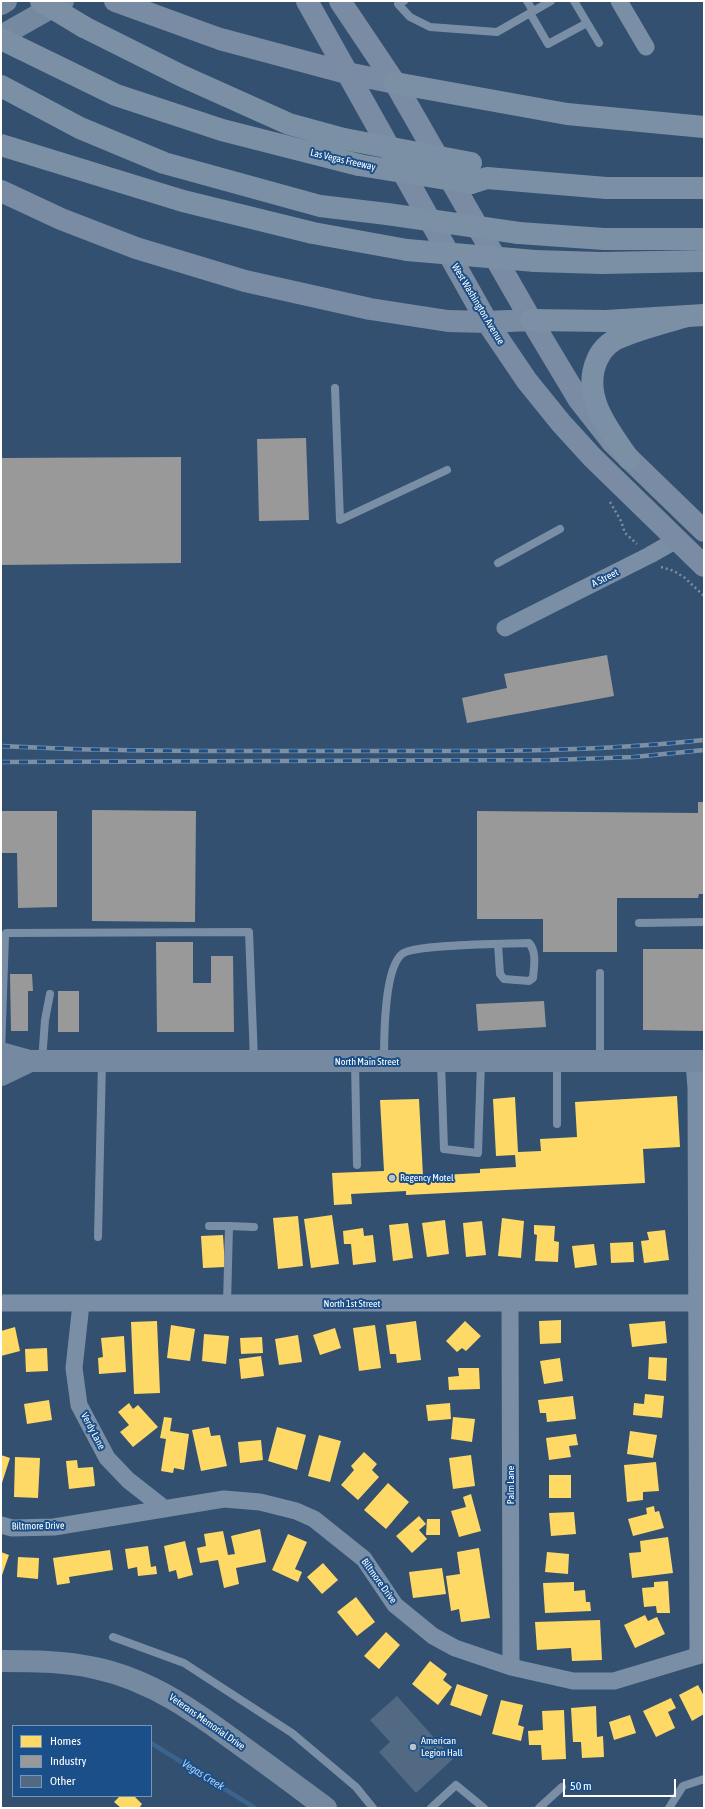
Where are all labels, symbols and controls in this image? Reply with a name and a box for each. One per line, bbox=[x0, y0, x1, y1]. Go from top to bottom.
street label: Las Vegas Freeway bbox=[309, 147, 377, 173]
street label: West Washington Avenue bbox=[449, 261, 507, 347]
street label: A Street bbox=[590, 566, 620, 590]
street label: North Main Street bbox=[335, 1056, 399, 1068]
place label: Regency Motel bbox=[400, 1172, 454, 1184]
marker: Regency Motel bbox=[387, 1173, 397, 1183]
street label: North 1st Street bbox=[324, 1298, 380, 1310]
street label: Verdy Lane bbox=[78, 1410, 108, 1452]
street label: Palm Lane bbox=[505, 1466, 517, 1504]
street label: Biltmore Drive bbox=[12, 1520, 64, 1532]
street label: Biltmore Drive bbox=[359, 1556, 399, 1606]
street label: Veterans Memorial Drive bbox=[167, 1691, 247, 1753]
legend bbox=[12, 1725, 152, 1797]
text: Homes bbox=[50, 1734, 81, 1748]
place label: American Legion Hall bbox=[421, 1735, 463, 1758]
marker: American Legion Hall bbox=[408, 1742, 418, 1752]
text: Industry bbox=[50, 1754, 87, 1768]
water label: Vegas Creek bbox=[179, 1757, 227, 1793]
scale bar bbox=[565, 1771, 678, 1797]
text: Other bbox=[50, 1774, 75, 1788]
text: 50 m bbox=[570, 1779, 592, 1793]

